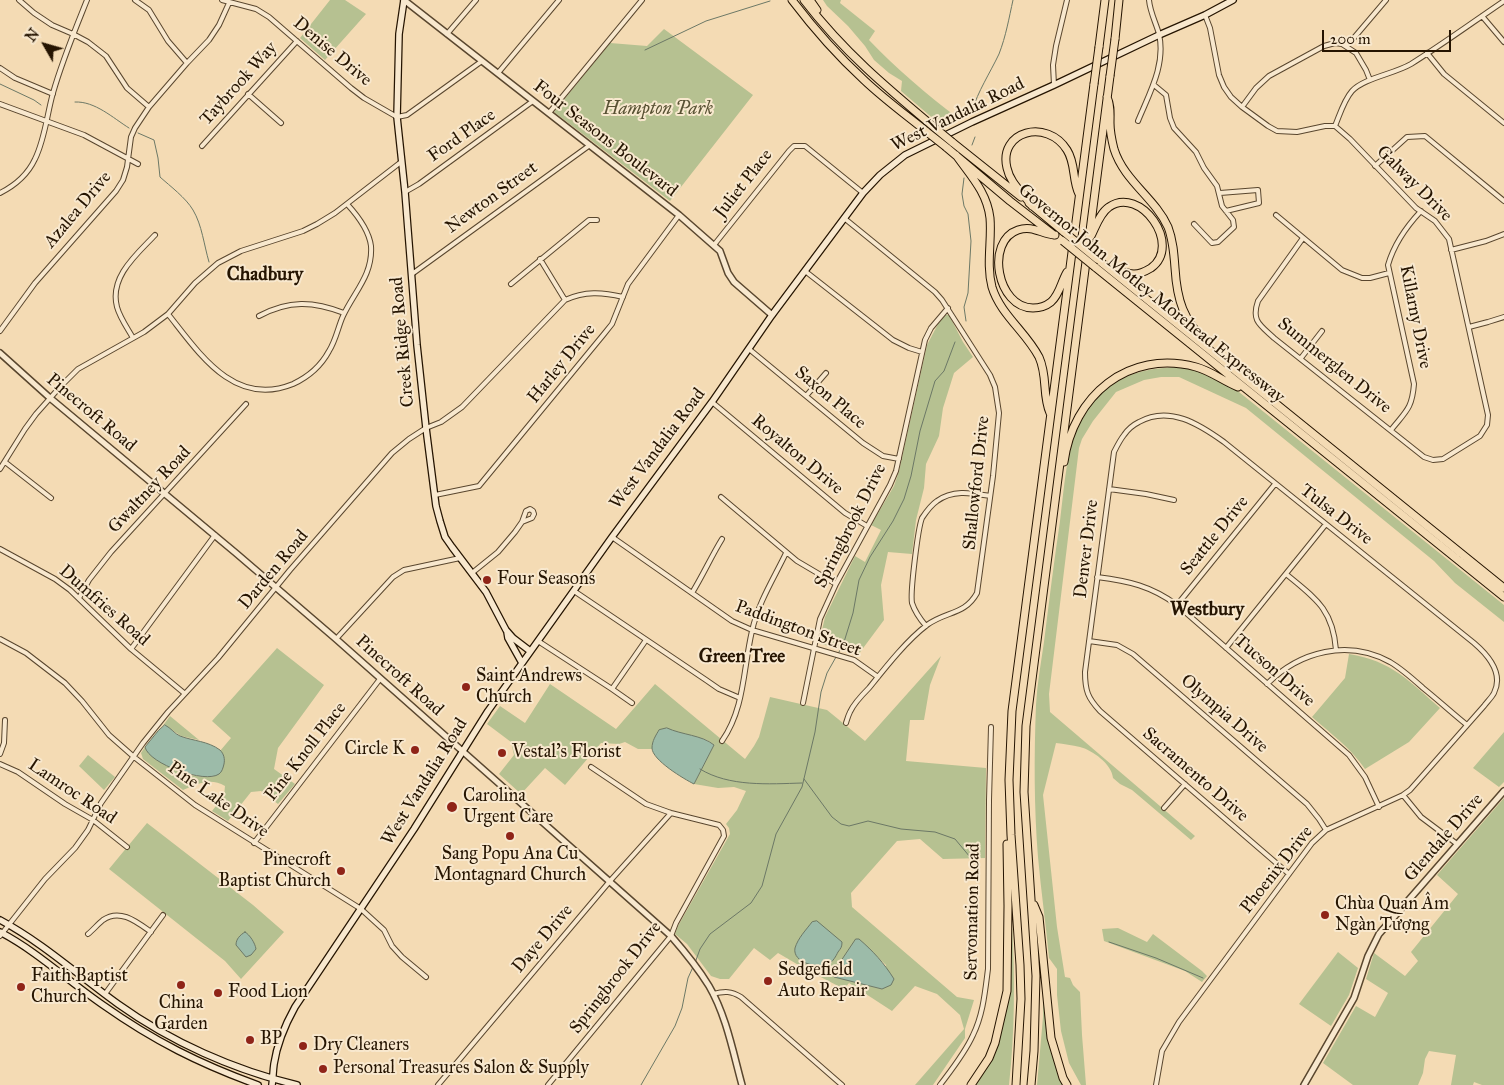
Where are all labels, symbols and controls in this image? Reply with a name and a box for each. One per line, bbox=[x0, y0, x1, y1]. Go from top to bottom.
street label: Denise Drive bbox=[288, 13, 376, 91]
north arrow bbox=[20, 20, 70, 70]
scale bar bbox=[1324, 20, 1453, 52]
text: N bbox=[22, 26, 43, 45]
text: 200 m bbox=[1330, 30, 1371, 48]
street label: Taybrook Way bbox=[196, 38, 282, 130]
street label: West Vandalia Road bbox=[888, 73, 1028, 157]
street label: Four Seasons Boulevard bbox=[529, 76, 681, 202]
park label: Hampton Park bbox=[603, 99, 713, 121]
street label: Ford Place bbox=[424, 105, 500, 167]
street label: Galway Drive bbox=[1372, 142, 1456, 226]
street label: Juliet Place bbox=[710, 145, 778, 223]
street label: Newton Street bbox=[442, 157, 542, 239]
street label: Azalea Drive bbox=[40, 167, 116, 253]
street label: Governor John Motley Morehead Expressway bbox=[1013, 180, 1289, 408]
street label: Killarny Drive bbox=[1394, 263, 1436, 371]
district label: Chadbury bbox=[227, 264, 303, 286]
street label: Creek Ridge Road bbox=[387, 276, 419, 408]
street label: Summerglen Drive bbox=[1273, 313, 1395, 419]
street label: Harley Drive bbox=[523, 320, 601, 408]
street label: Saxon Place bbox=[790, 362, 870, 434]
street label: Pinecroft Road bbox=[42, 369, 140, 457]
street label: West Vandalia Road bbox=[606, 384, 710, 514]
street label: Royalton Drive bbox=[747, 410, 847, 500]
street label: Shallowford Drive bbox=[959, 415, 995, 551]
street label: Gwaltney Road bbox=[104, 442, 196, 538]
street label: Springbrook Drive bbox=[810, 460, 892, 592]
street label: Tulsa Drive bbox=[1295, 480, 1377, 550]
street label: Seattle Drive bbox=[1176, 492, 1254, 580]
street label: Denver Drive bbox=[1070, 498, 1104, 600]
street label: Darden Road bbox=[235, 526, 313, 614]
street label: Dumfries Road bbox=[54, 561, 154, 651]
place label: Four Seasons bbox=[497, 569, 595, 591]
marker: Four Seasons bbox=[481, 574, 493, 586]
street label: Paddington Street bbox=[732, 596, 864, 662]
district label: Westbury bbox=[1170, 599, 1244, 621]
street label: Tucson Drive bbox=[1229, 630, 1319, 712]
street label: Pinecroft Road bbox=[351, 631, 447, 721]
district label: Green Tree bbox=[699, 646, 785, 668]
place label: Saint Andrews Church bbox=[476, 666, 582, 709]
street label: Olympia Drive bbox=[1176, 670, 1272, 758]
marker: Saint Andrews Church bbox=[460, 681, 472, 693]
street label: Pine Knoll Place bbox=[261, 698, 351, 806]
street label: West Vandalia Road bbox=[377, 715, 473, 849]
street label: Sacramento Drive bbox=[1138, 723, 1252, 827]
place label: Circle K bbox=[345, 739, 405, 761]
place label: Vestal's Florist bbox=[512, 742, 621, 764]
marker: Circle K bbox=[409, 744, 421, 756]
marker: Vestal's Florist bbox=[496, 747, 508, 759]
street label: Lamroc Road bbox=[24, 755, 120, 829]
street label: Pine Lake Drive bbox=[163, 757, 273, 843]
place label: Carolina Urgent Care bbox=[463, 786, 553, 829]
street label: Glendale Drive bbox=[1400, 790, 1488, 886]
marker: Carolina Urgent Care bbox=[445, 800, 459, 814]
street label: Phoenix Drive bbox=[1236, 822, 1318, 918]
marker: Sang Popu Ana Cu Montagnard Church bbox=[504, 830, 516, 842]
street label: Servomation Road bbox=[961, 843, 985, 981]
place label: Sang Popu Ana Cu Montagnard Church bbox=[434, 844, 586, 886]
place label: Pinecroft Baptist Church bbox=[218, 850, 331, 892]
marker: Pinecroft Baptist Church bbox=[335, 865, 347, 877]
place label: Chùa Quan Âm Ngàn Tượng bbox=[1335, 894, 1449, 936]
street label: Daye Drive bbox=[508, 900, 578, 978]
marker: Chùa Quan Âm Ngàn Tượng bbox=[1319, 909, 1331, 921]
street label: Springbrook Drive bbox=[565, 918, 667, 1038]
place label: Sedgefield Auto Repair bbox=[778, 960, 867, 1002]
place label: Faith Baptist Church bbox=[31, 966, 128, 1009]
marker: Sedgefield Auto Repair bbox=[762, 975, 774, 987]
marker: China Garden bbox=[175, 979, 187, 991]
marker: Faith Baptist Church bbox=[15, 981, 27, 993]
place label: Food Lion bbox=[228, 982, 308, 1004]
marker: Food Lion bbox=[212, 987, 224, 999]
place label: China Garden bbox=[154, 993, 208, 1036]
place label: BP bbox=[260, 1029, 282, 1051]
marker: BP bbox=[244, 1034, 256, 1046]
place label: Dry Cleaners bbox=[313, 1035, 409, 1057]
marker: Dry Cleaners bbox=[297, 1040, 309, 1052]
place label: Personal Treasures Salon & Supply bbox=[333, 1058, 589, 1080]
marker: Personal Treasures Salon & Supply bbox=[317, 1063, 329, 1075]

